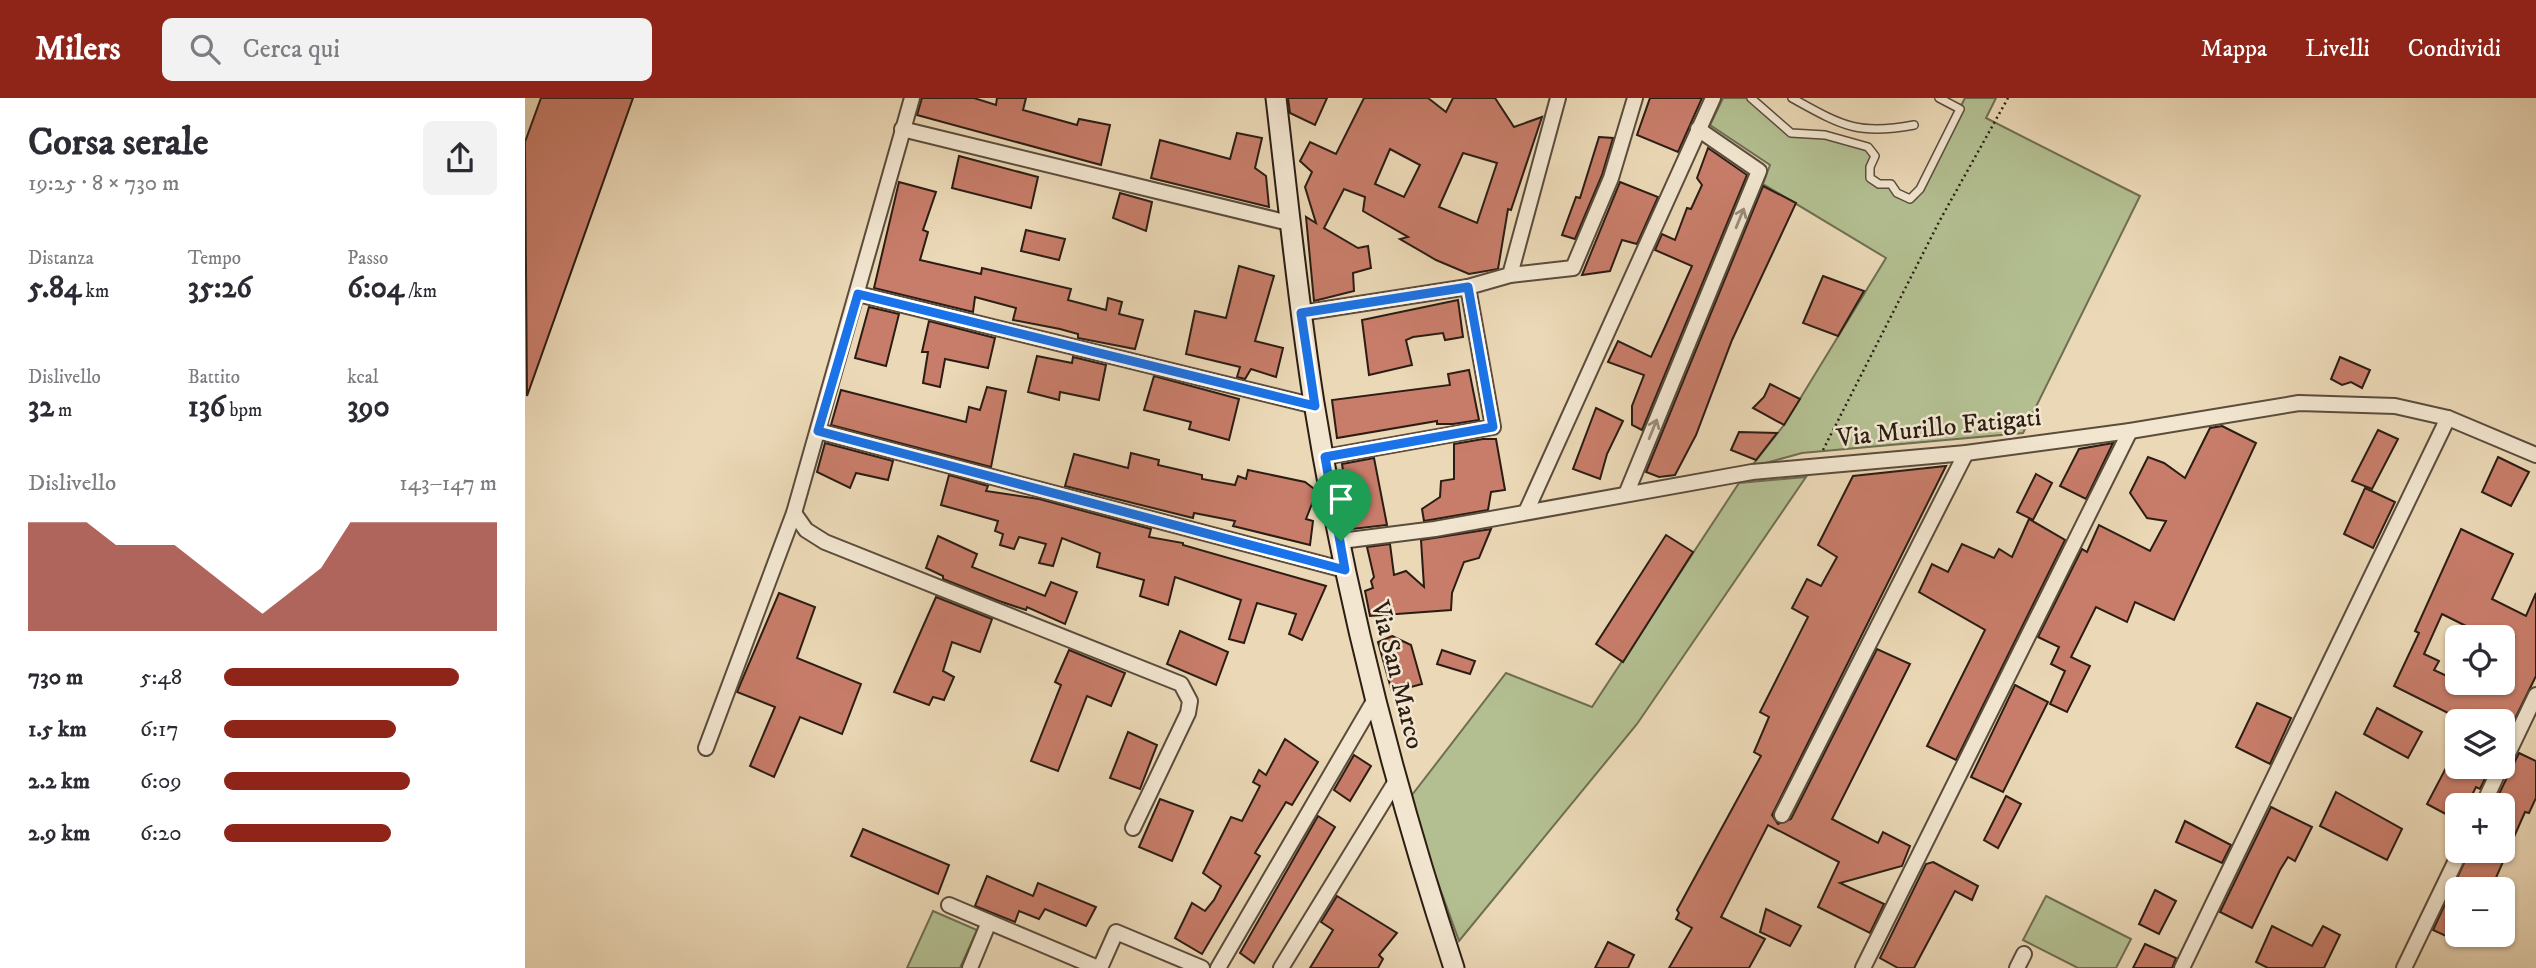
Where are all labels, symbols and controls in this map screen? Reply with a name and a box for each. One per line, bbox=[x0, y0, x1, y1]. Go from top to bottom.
search box bbox=[162, 18, 652, 81]
text: Milers bbox=[35, 29, 120, 70]
icon: search bbox=[186, 30, 224, 68]
text: Cerca qui bbox=[242, 33, 340, 66]
text: Mappa bbox=[2201, 34, 2267, 64]
text: Livelli bbox=[2305, 34, 2370, 64]
text: Condividi bbox=[2408, 34, 2501, 64]
text: Corsa serale bbox=[28, 119, 208, 167]
button: share bbox=[423, 121, 497, 195]
text: 19:25 · 8 × 730 m bbox=[28, 169, 179, 198]
one-way arrow bbox=[1734, 208, 1747, 230]
text: Distanza bbox=[28, 247, 94, 270]
text: Tempo bbox=[188, 247, 241, 270]
text: Passo bbox=[347, 247, 388, 270]
text: 5.84 bbox=[28, 270, 81, 307]
text: 35:26 bbox=[188, 270, 252, 307]
text: 6:04 bbox=[347, 270, 404, 307]
text: km bbox=[81, 280, 109, 303]
text: /km bbox=[404, 280, 437, 303]
text: Dislivello bbox=[28, 366, 101, 389]
text: Battito bbox=[188, 366, 240, 389]
text: kcal bbox=[347, 366, 379, 389]
text: 32 bbox=[28, 389, 54, 426]
text: 136 bbox=[188, 389, 225, 426]
text: 390 bbox=[347, 389, 390, 426]
text: m bbox=[54, 399, 72, 422]
text: bpm bbox=[225, 399, 262, 422]
street label: Via Murillo Fatigati bbox=[1834, 401, 2043, 455]
one-way arrow bbox=[1648, 418, 1661, 440]
text: Dislivello bbox=[28, 469, 116, 498]
text: 143–147 m bbox=[399, 469, 497, 498]
pin bbox=[1311, 469, 1371, 541]
icon: arrive bbox=[1322, 480, 1360, 518]
street label: Via San Marco bbox=[1362, 596, 1431, 753]
map controls bbox=[2445, 625, 2515, 947]
button: locate bbox=[2445, 625, 2515, 695]
text: 730 m bbox=[28, 663, 83, 692]
text: 5:48 bbox=[140, 663, 182, 692]
button: layers bbox=[2445, 709, 2515, 779]
text: 1.5 km bbox=[28, 715, 87, 744]
text: 6:17 bbox=[140, 715, 179, 744]
text: 2.2 km bbox=[28, 767, 90, 796]
text: 6:09 bbox=[140, 767, 182, 796]
button: + bbox=[2445, 793, 2515, 863]
text: 2.9 km bbox=[28, 819, 90, 848]
text: 6:20 bbox=[140, 819, 182, 848]
button: − bbox=[2445, 877, 2515, 947]

